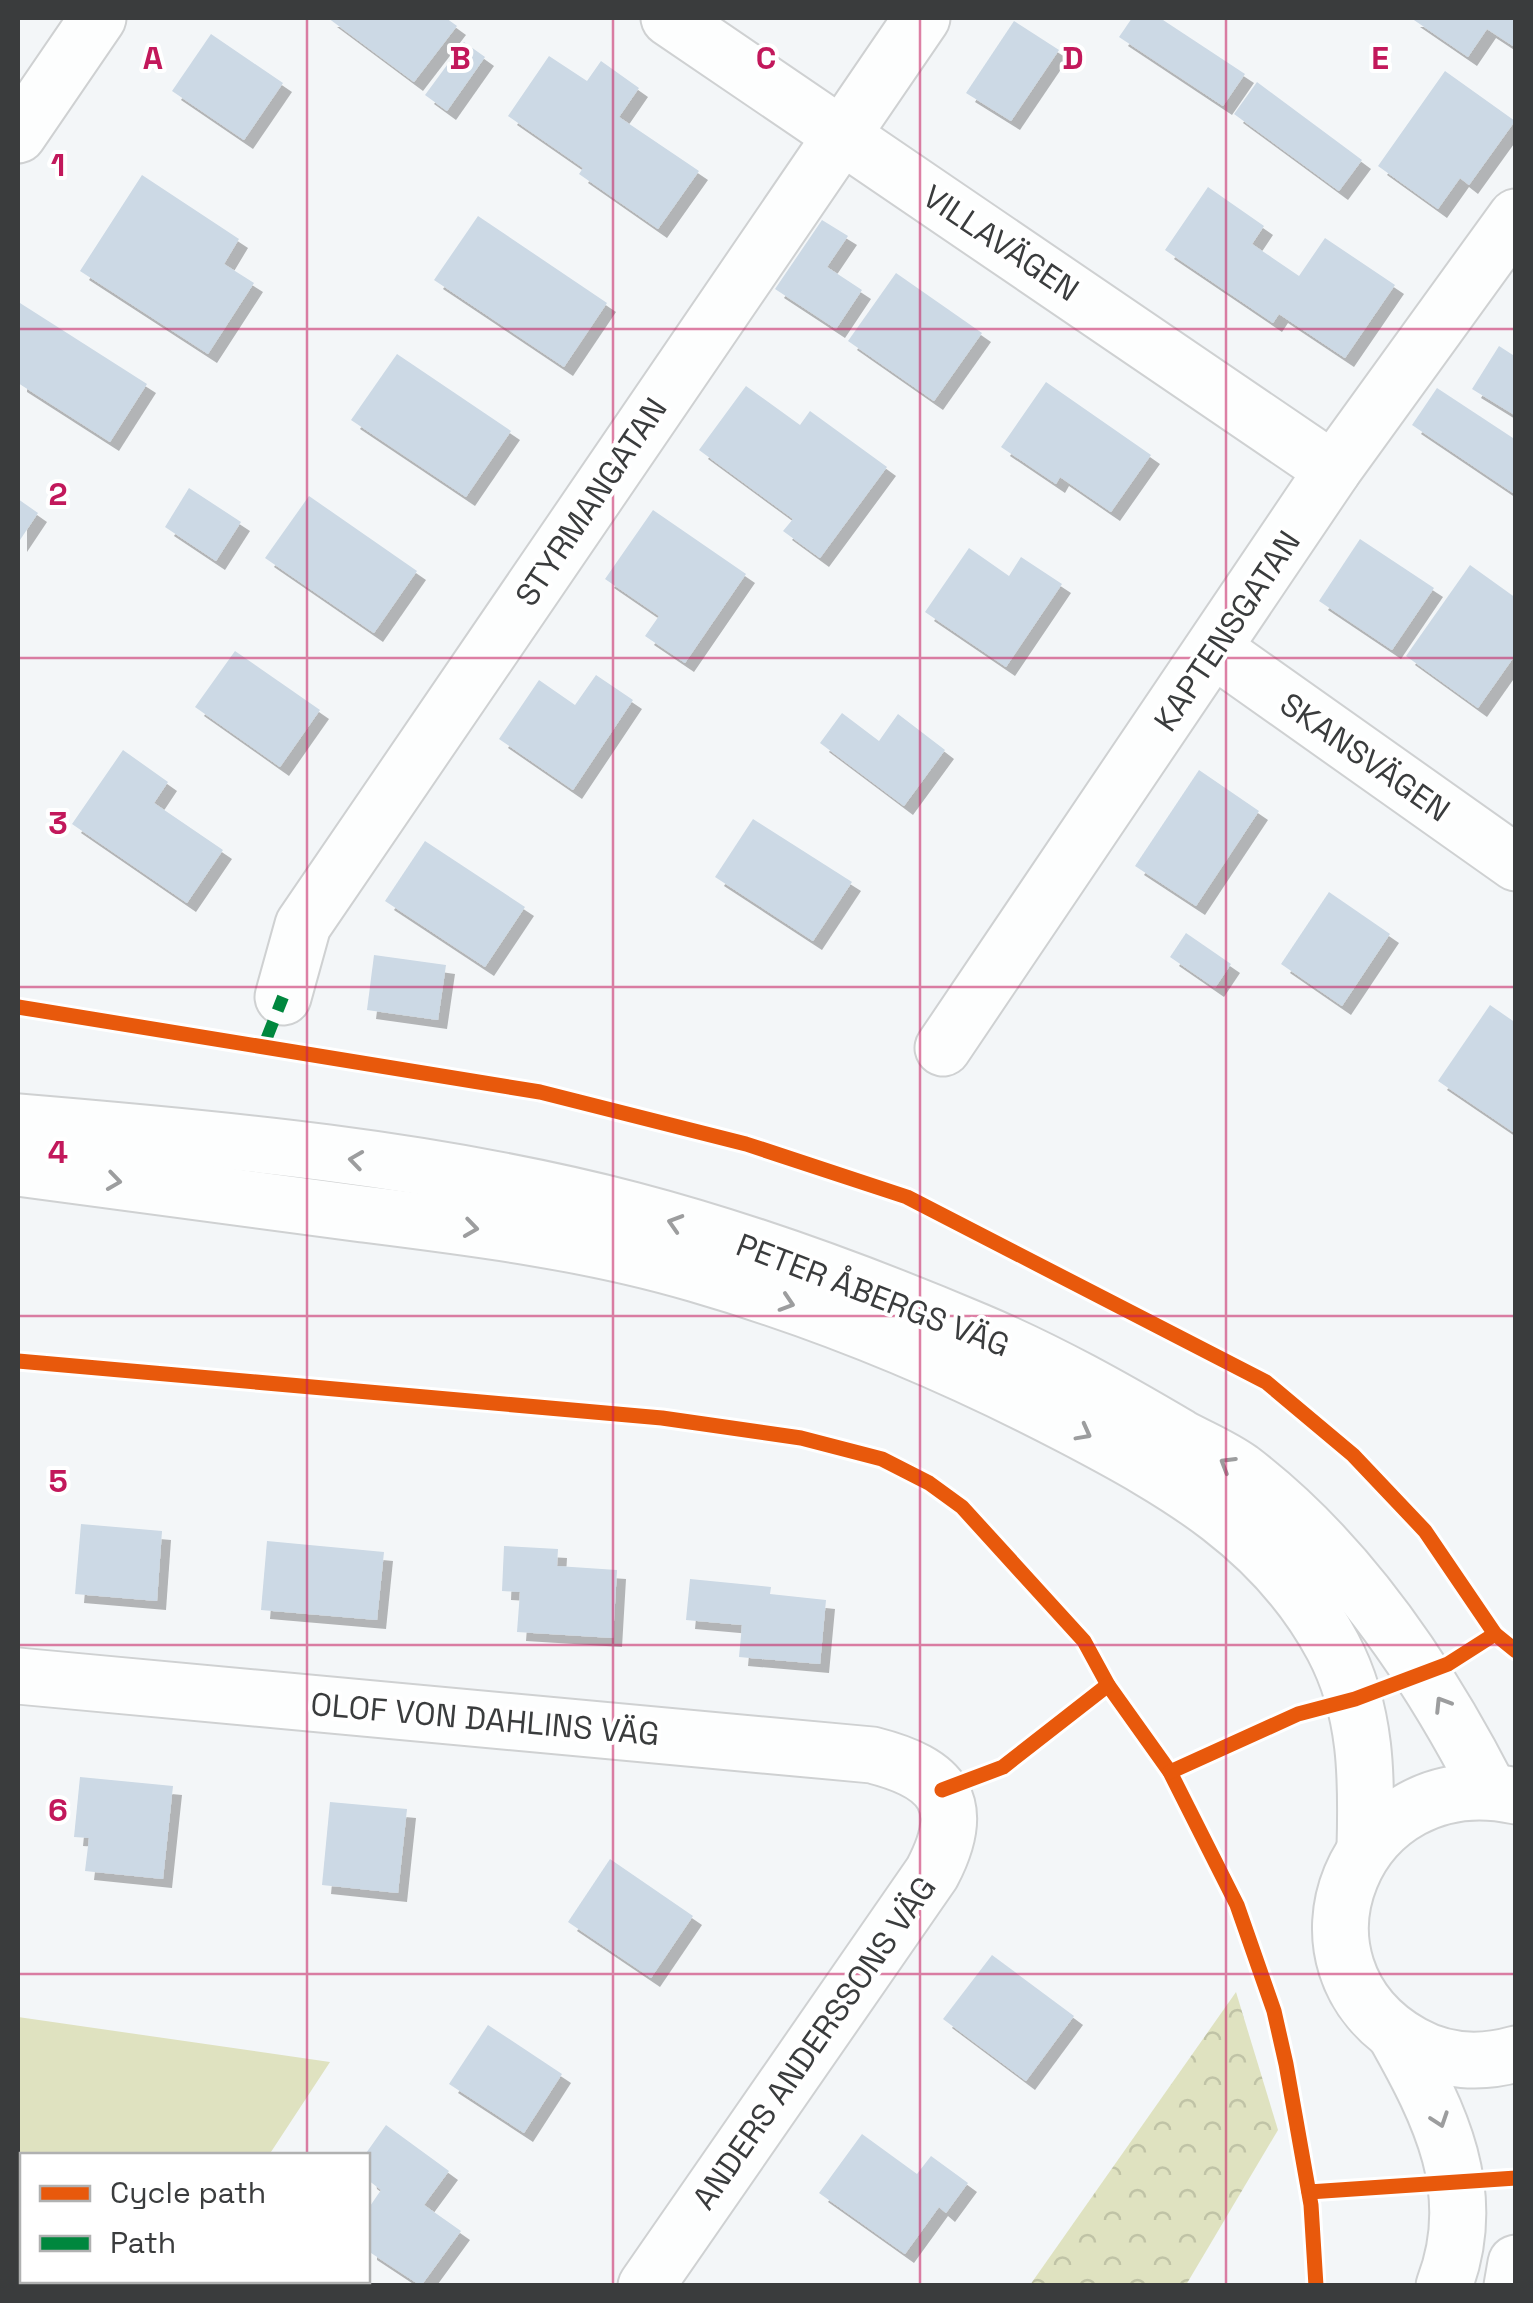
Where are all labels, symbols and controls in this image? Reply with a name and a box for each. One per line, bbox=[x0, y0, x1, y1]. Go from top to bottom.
text: A bbox=[143, 38, 163, 78]
text: B bbox=[449, 38, 471, 78]
text: C bbox=[756, 38, 776, 78]
text: D bbox=[1062, 38, 1084, 78]
text: E bbox=[1371, 38, 1389, 78]
text: 1 bbox=[51, 145, 65, 185]
street label: VILLAVÄGEN bbox=[915, 176, 1087, 310]
street label: STYRMANGATAN bbox=[506, 390, 676, 614]
text: 2 bbox=[48, 474, 68, 514]
street label: KAPTENSGATAN bbox=[1145, 523, 1309, 739]
street label: SKANSVÄGEN bbox=[1272, 684, 1458, 830]
text: 3 bbox=[48, 803, 68, 843]
text: 4 bbox=[48, 1132, 68, 1172]
one-way arrow bbox=[348, 1150, 365, 1171]
one-way arrow bbox=[107, 1170, 123, 1191]
one-way arrow bbox=[667, 1214, 684, 1235]
one-way arrow bbox=[463, 1217, 479, 1238]
street label: PETER ÅBERGS VÄG bbox=[731, 1225, 1015, 1365]
one-way arrow bbox=[777, 1291, 794, 1312]
one-way arrow bbox=[1073, 1421, 1091, 1440]
one-way arrow bbox=[1220, 1457, 1238, 1476]
text: 5 bbox=[48, 1461, 68, 1501]
street label: OLOF VON DAHLINS VÄG bbox=[309, 1684, 661, 1754]
one-way arrow bbox=[1436, 1697, 1455, 1715]
text: 6 bbox=[48, 1790, 68, 1830]
street label: ANDERS ANDERSSONS VÄG bbox=[684, 1869, 944, 2217]
one-way arrow bbox=[1428, 2111, 1449, 2128]
legend bbox=[20, 2153, 370, 2283]
text: Cycle path bbox=[110, 2173, 266, 2212]
text: Path bbox=[110, 2223, 176, 2262]

